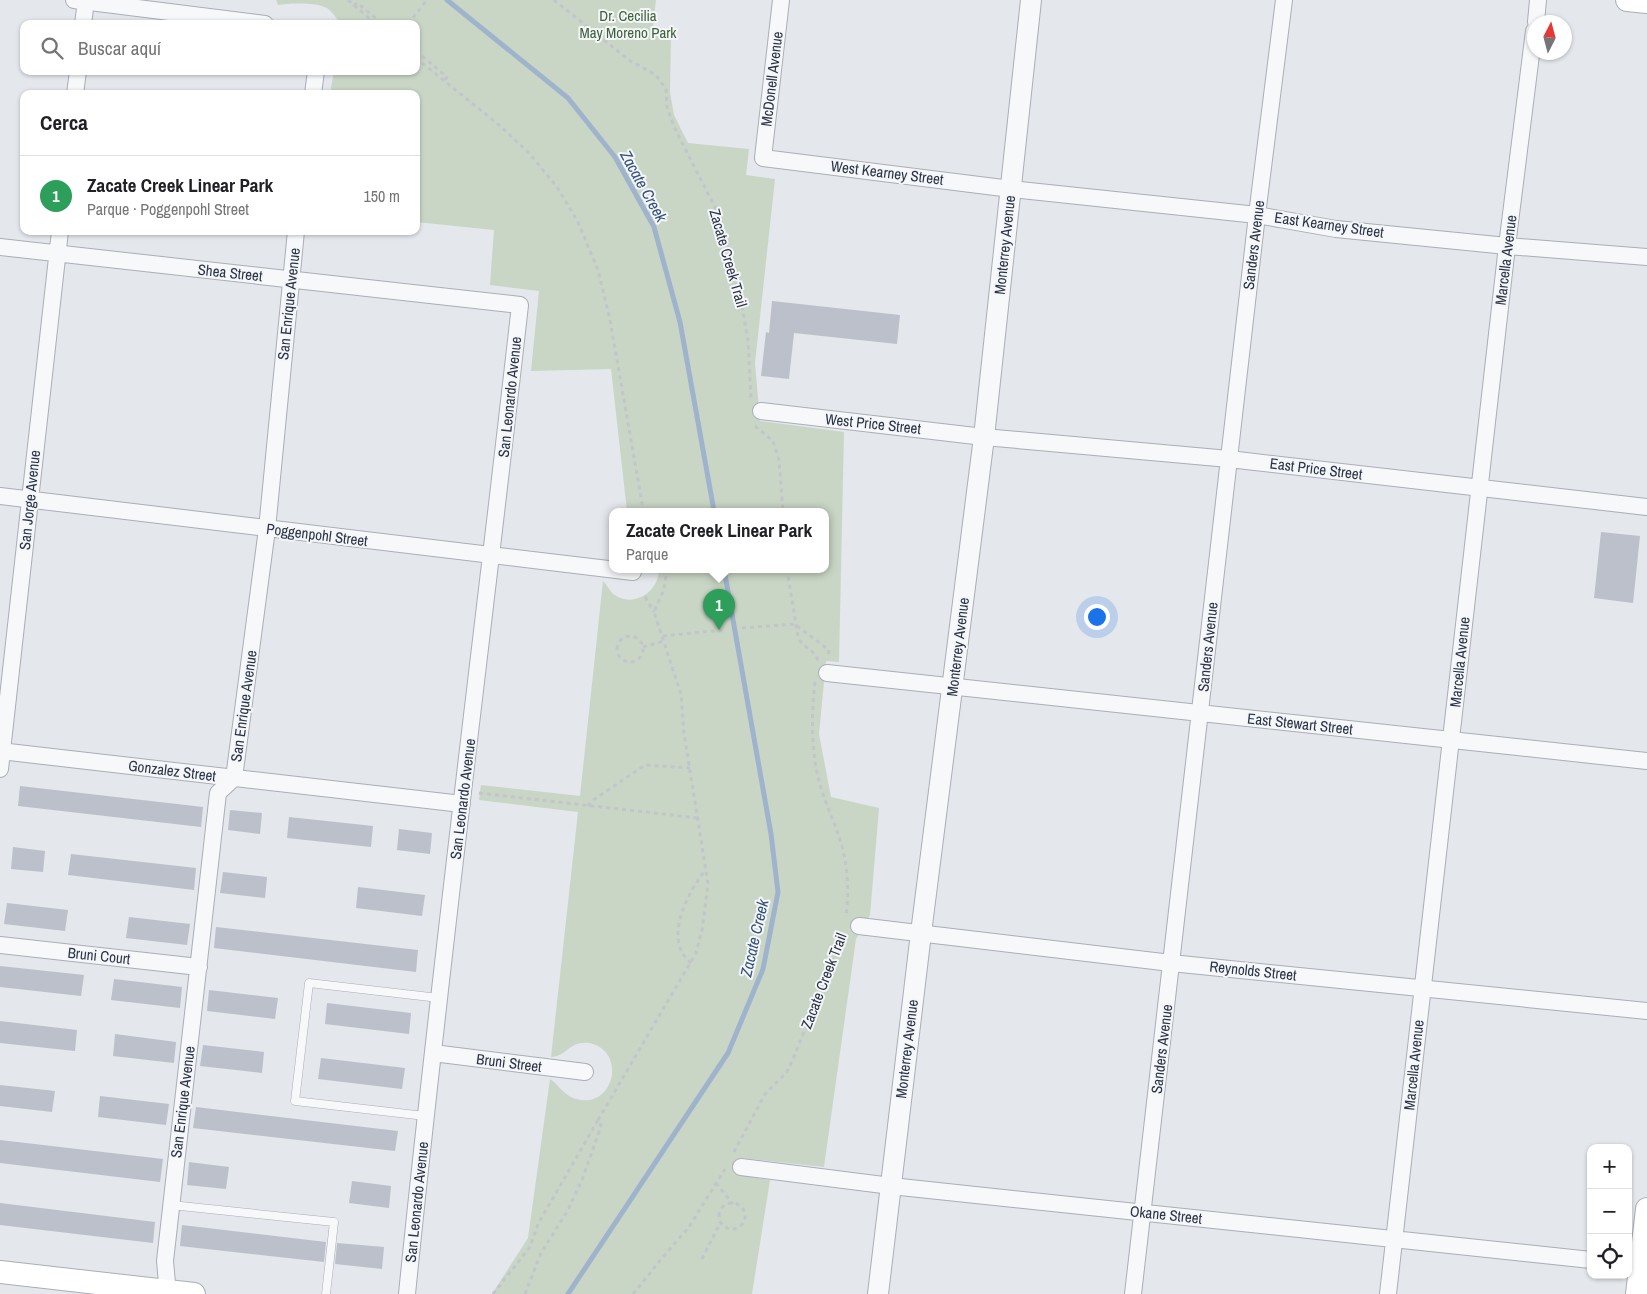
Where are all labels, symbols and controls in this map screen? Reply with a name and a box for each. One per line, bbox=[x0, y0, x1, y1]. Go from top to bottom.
park label: Dr. Cecilia May Moreno Park bbox=[579, 5, 677, 43]
north arrow bbox=[1527, 15, 1572, 60]
search box bbox=[20, 20, 420, 75]
street label: McDonell Avenue bbox=[755, 30, 788, 128]
icon: search bbox=[38, 34, 66, 62]
text: Buscar aquí bbox=[78, 35, 161, 61]
text: Cerca bbox=[40, 108, 88, 137]
water label: Zacate Creek bbox=[615, 145, 673, 226]
street label: West Kearney Street bbox=[830, 155, 945, 190]
text: Zacate Creek Linear Park bbox=[87, 172, 273, 198]
text: 1 bbox=[52, 185, 60, 207]
text: 150 m bbox=[364, 185, 400, 207]
street label: Monterrey Avenue bbox=[989, 194, 1020, 296]
text: Parque · Poggenpohl Street bbox=[87, 198, 249, 220]
street label: Sanders Avenue bbox=[1238, 199, 1269, 291]
street label: Zacate Creek Trail bbox=[704, 206, 753, 309]
street label: East Kearney Street bbox=[1273, 206, 1386, 243]
street label: Marcella Avenue bbox=[1490, 213, 1521, 306]
street label: San Enrique Avenue bbox=[272, 247, 305, 361]
street label: Shea Street bbox=[197, 259, 264, 286]
street label: San Leonardo Avenue bbox=[493, 335, 526, 458]
street label: West Price Street bbox=[824, 408, 923, 439]
street label: San Jorge Avenue bbox=[14, 449, 45, 551]
street label: East Price Street bbox=[1269, 452, 1364, 485]
popup bbox=[609, 508, 829, 573]
text: Zacate Creek Linear Park bbox=[626, 517, 812, 543]
street label: Poggenpohl Street bbox=[265, 518, 369, 551]
text: Parque bbox=[626, 543, 668, 565]
pin: 1 bbox=[703, 589, 735, 630]
street label: Monterrey Avenue bbox=[941, 596, 974, 698]
street label: Sanders Avenue bbox=[1192, 601, 1223, 693]
your location bbox=[1084, 604, 1110, 630]
street label: Marcella Avenue bbox=[1444, 616, 1475, 708]
street label: San Enrique Avenue bbox=[225, 649, 262, 763]
street label: East Stewart Street bbox=[1246, 708, 1354, 740]
street label: San Leonardo Avenue bbox=[445, 737, 480, 861]
street label: Gonzalez Street bbox=[127, 755, 218, 786]
water label: Zacate Creek bbox=[734, 897, 774, 980]
street label: Zacate Creek Trail bbox=[796, 930, 851, 1032]
street label: Bruni Court bbox=[67, 942, 132, 969]
street label: Reynolds Street bbox=[1208, 955, 1298, 986]
street label: Monterrey Avenue bbox=[890, 998, 923, 1100]
street label: Sanders Avenue bbox=[1146, 1003, 1177, 1095]
street label: Marcella Avenue bbox=[1398, 1019, 1429, 1111]
street label: San Enrique Avenue bbox=[165, 1045, 200, 1159]
street label: Bruni Street bbox=[475, 1048, 543, 1077]
street label: San Leonardo Avenue bbox=[400, 1140, 433, 1263]
map controls bbox=[1587, 1144, 1632, 1279]
button: + bbox=[1587, 1144, 1632, 1189]
button: − bbox=[1587, 1189, 1632, 1234]
street label: Okane Street bbox=[1129, 1200, 1204, 1229]
button: locate bbox=[1587, 1234, 1632, 1279]

